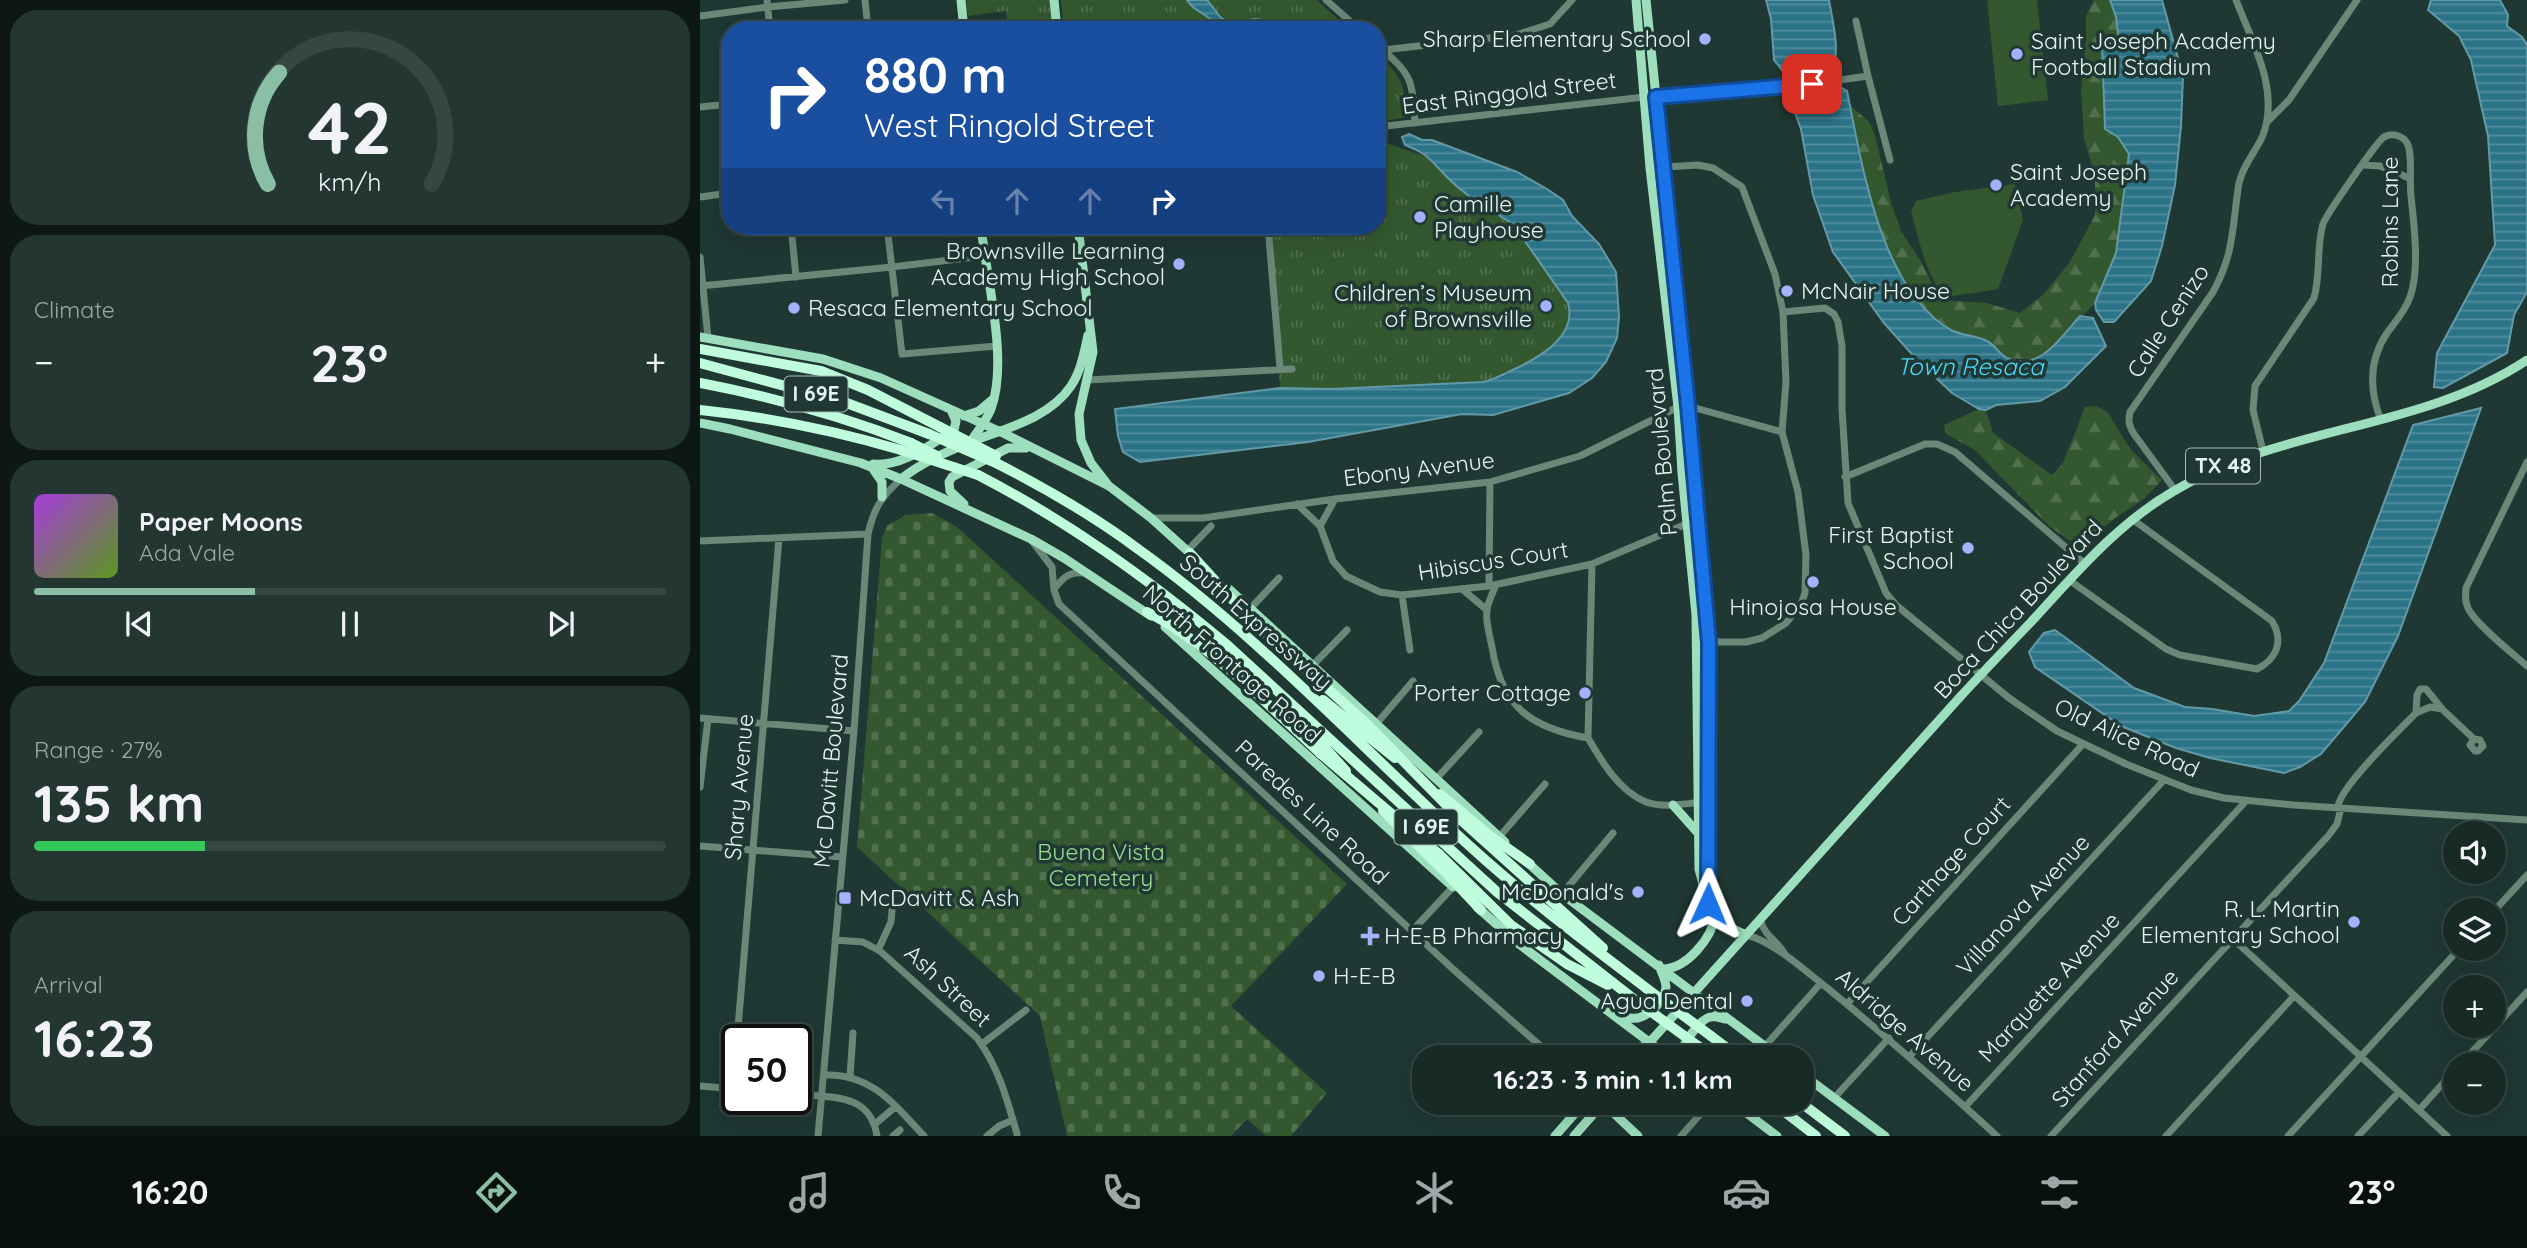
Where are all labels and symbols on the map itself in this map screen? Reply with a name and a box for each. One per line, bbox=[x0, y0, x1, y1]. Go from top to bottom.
place label: Sharp Elementary School bbox=[1423, 24, 1691, 53]
place label: Saint Joseph Academy Football Stadium bbox=[2031, 26, 2276, 81]
marker: Sharp Elementary School bbox=[1697, 31, 1713, 47]
marker: Saint Joseph Academy Football Stadium bbox=[2009, 46, 2025, 62]
pin bbox=[1782, 54, 1842, 114]
street label: East Ringgold Street bbox=[1400, 65, 1618, 120]
place label: Saint Joseph Academy bbox=[2010, 157, 2147, 212]
street label: Robins Lane bbox=[2375, 157, 2404, 287]
marker: Saint Joseph Academy bbox=[1988, 177, 2004, 193]
place label: Camille Playhouse bbox=[1434, 189, 1544, 244]
marker: Camille Playhouse bbox=[1412, 209, 1428, 225]
place label: Brownsville Learning Academy High School bbox=[931, 236, 1165, 291]
marker: Brownsville Learning Academy High School bbox=[1171, 256, 1187, 272]
street label: Calle Cenizo bbox=[2120, 259, 2215, 383]
place label: McNair House bbox=[1801, 276, 1950, 305]
place label: Children’s Museum of Brownsville bbox=[1334, 278, 1532, 333]
marker: McNair House bbox=[1779, 283, 1795, 299]
place label: Resaca Elementary School bbox=[808, 293, 1093, 322]
marker: Children’s Museum of Brownsville bbox=[1538, 298, 1554, 314]
marker: Resaca Elementary School bbox=[786, 300, 802, 316]
water label: Town Resaca bbox=[1896, 351, 2045, 381]
street label: Palm Boulevard bbox=[1640, 367, 1683, 537]
road number: I 69E bbox=[785, 376, 848, 412]
street label: Ebony Avenue bbox=[1342, 445, 1496, 492]
road number: TX 48 bbox=[2186, 448, 2260, 484]
street label: Boca Chica Boulevard bbox=[1927, 513, 2108, 704]
place label: First Baptist School bbox=[1828, 520, 1954, 575]
street label: Hibiscus Court bbox=[1416, 534, 1570, 587]
marker: First Baptist School bbox=[1960, 540, 1976, 556]
street label: South Expressway bbox=[1174, 548, 1338, 696]
marker: Hinojosa House bbox=[1805, 574, 1821, 590]
street label: North Frontage Road bbox=[1137, 578, 1327, 749]
place label: Hinojosa House bbox=[1729, 592, 1897, 621]
street label: Mc Davitt Boulevard bbox=[807, 653, 854, 869]
place label: Porter Cottage bbox=[1414, 678, 1571, 707]
marker: Porter Cottage bbox=[1577, 685, 1593, 701]
street label: Old Alice Road bbox=[2050, 691, 2204, 784]
street label: Shary Avenue bbox=[718, 713, 759, 861]
street label: Paredes Line Road bbox=[1229, 733, 1395, 890]
street label: Carthage Court bbox=[1885, 790, 2017, 931]
road number: I 69E bbox=[1394, 810, 1458, 844]
street label: Villanova Avenue bbox=[1950, 828, 2096, 981]
park label: Buena Vista Cemetery bbox=[1037, 837, 1165, 892]
position arrow bbox=[1671, 867, 1745, 941]
place label: McDonald's bbox=[1501, 877, 1624, 906]
place label: McDavitt & Ash bbox=[859, 883, 1020, 912]
marker: McDonald's bbox=[1630, 884, 1646, 900]
marker: McDavitt & Ash bbox=[837, 890, 853, 906]
place label: R. L. Martin Elementary School bbox=[2141, 894, 2340, 949]
street label: Marquette Avenue bbox=[1972, 906, 2126, 1068]
marker: R. L. Martin Elementary School bbox=[2346, 914, 2362, 930]
place label: H-E-B Pharmacy bbox=[1384, 921, 1562, 950]
marker: H-E-B Pharmacy bbox=[1362, 928, 1378, 944]
street label: Ash Street bbox=[899, 938, 998, 1033]
place label: H-E-B bbox=[1333, 961, 1396, 990]
street label: Aldridge Avenue bbox=[1830, 962, 1980, 1097]
street label: Stanford Avenue bbox=[2045, 962, 2184, 1113]
marker: H-E-B bbox=[1311, 968, 1327, 984]
place label: Agua Dental bbox=[1601, 986, 1733, 1015]
marker: Agua Dental bbox=[1739, 993, 1755, 1009]
speed limit sign: 50 bbox=[721, 1024, 812, 1115]

